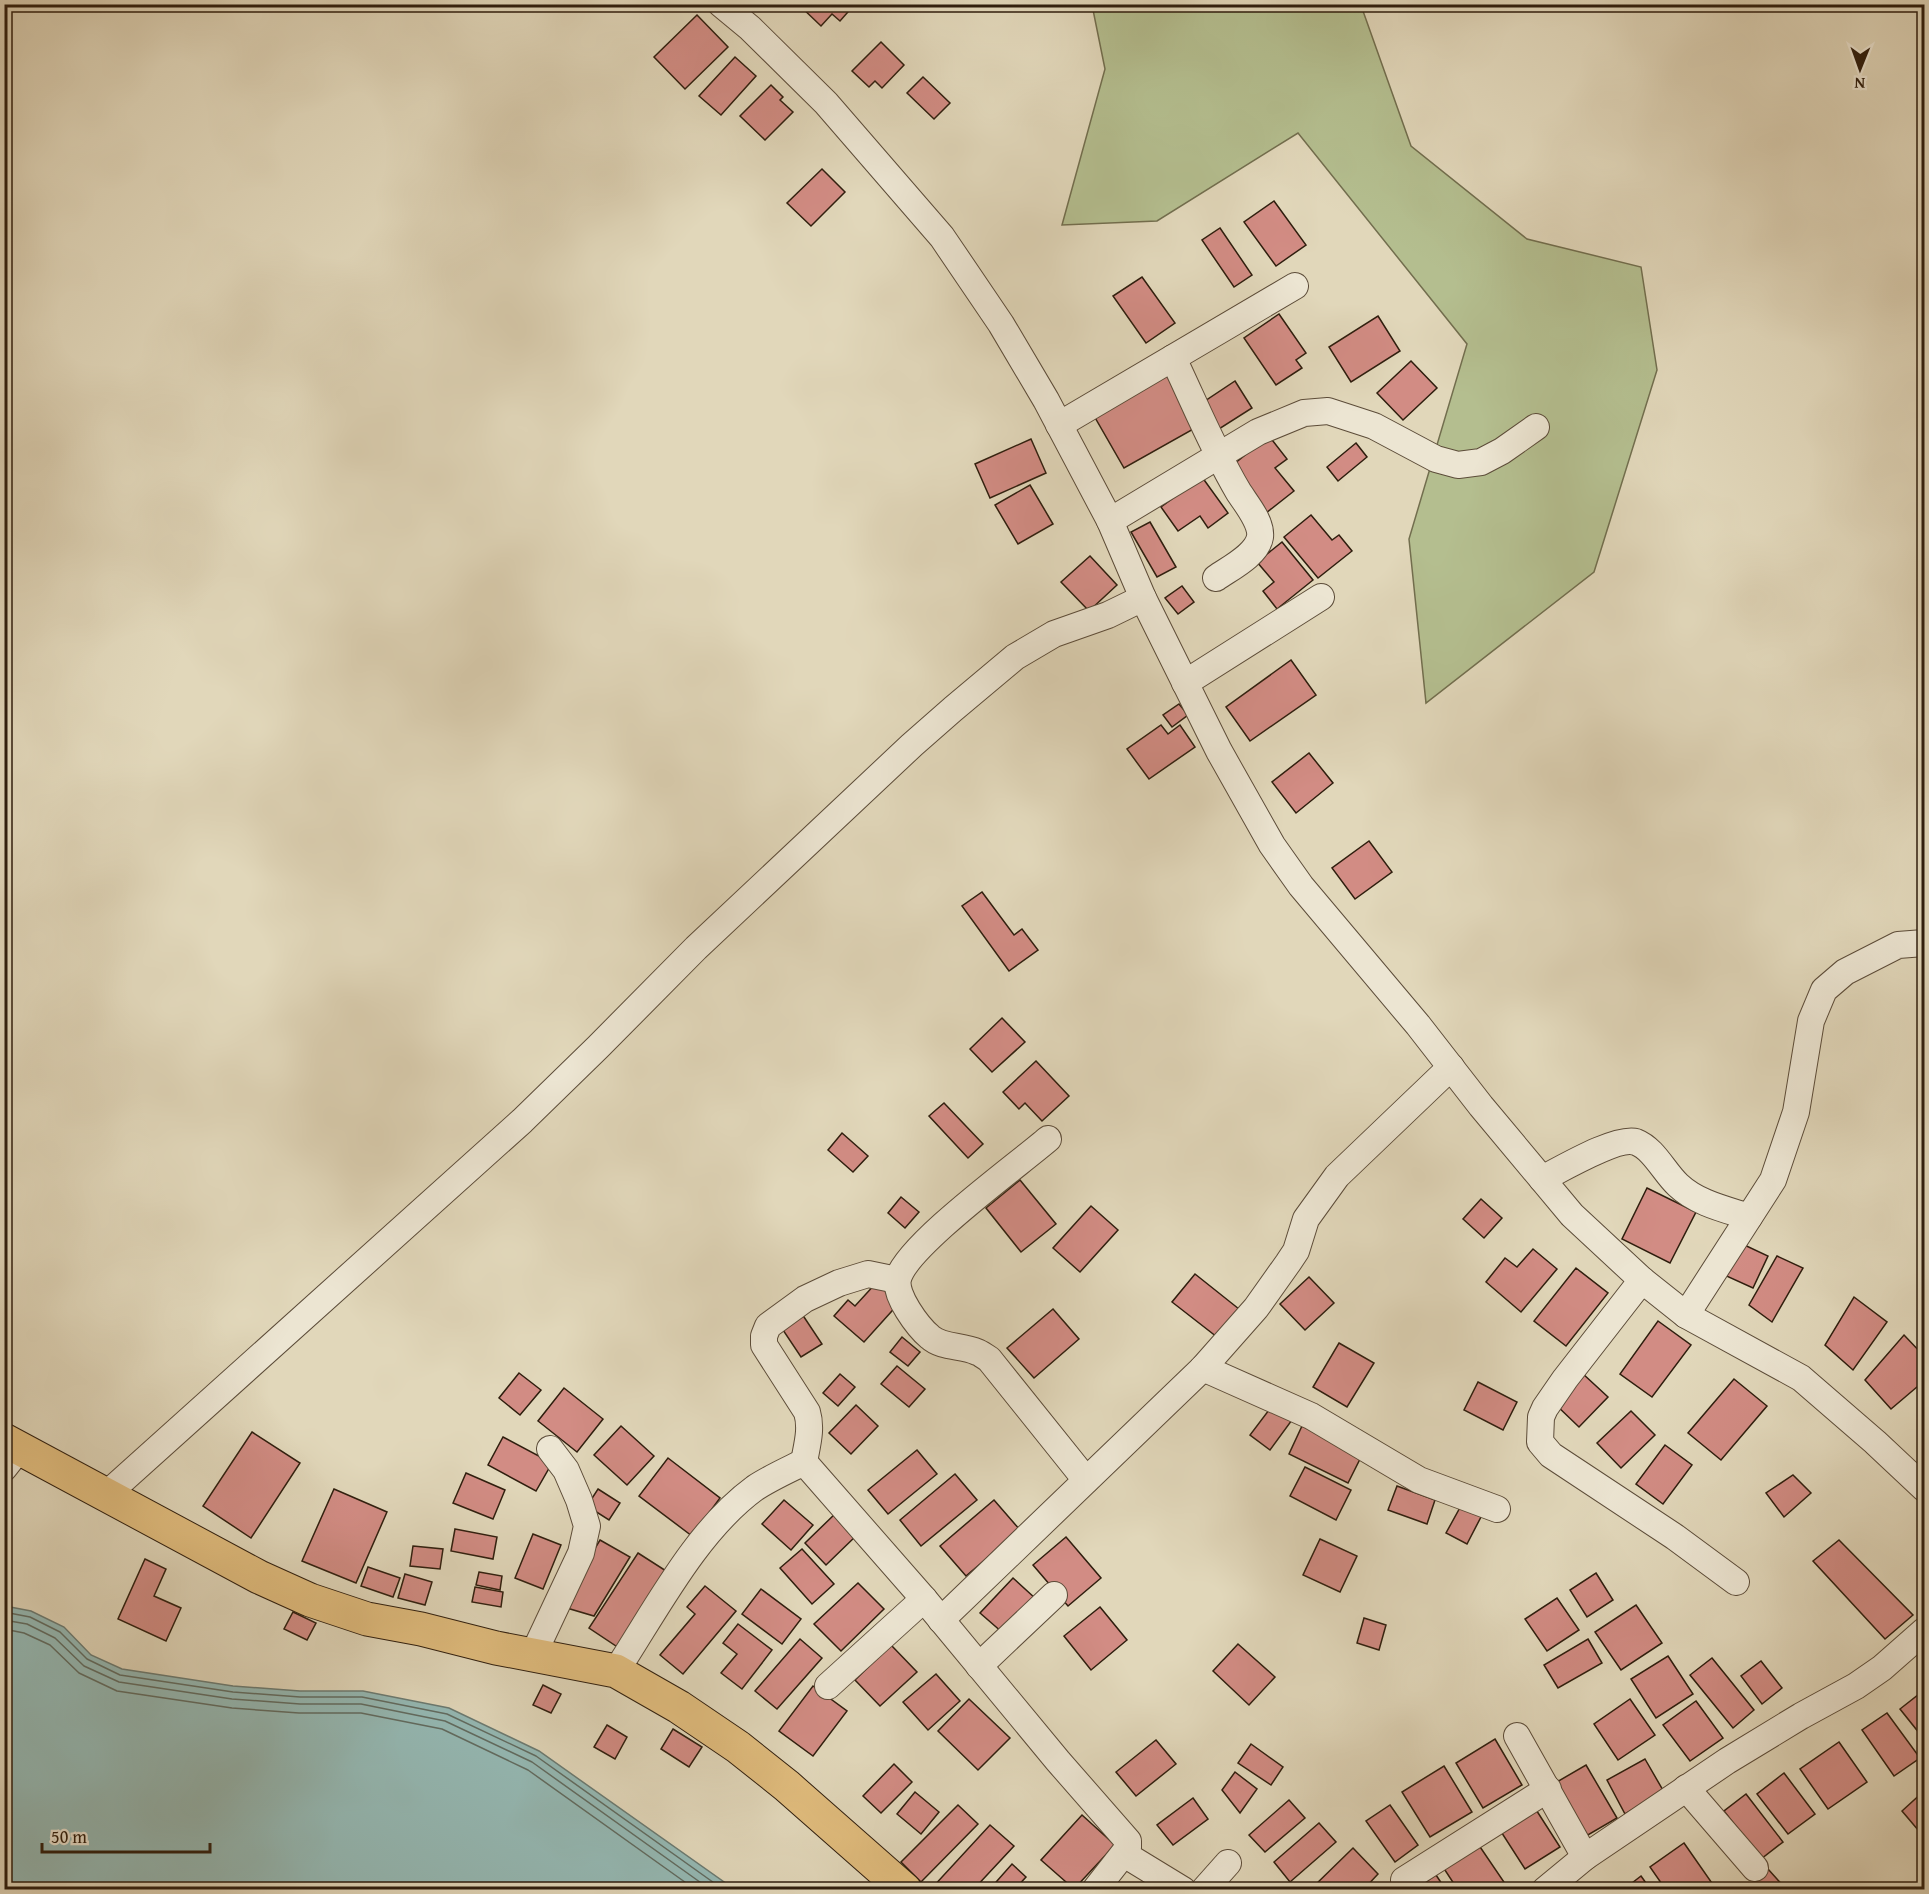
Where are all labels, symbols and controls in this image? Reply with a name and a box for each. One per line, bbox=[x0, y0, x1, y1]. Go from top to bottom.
north arrow bbox=[1830, 39, 1890, 99]
text: N bbox=[1854, 72, 1865, 96]
scale bar bbox=[42, 1816, 210, 1854]
text: 50 m bbox=[51, 1823, 87, 1850]

